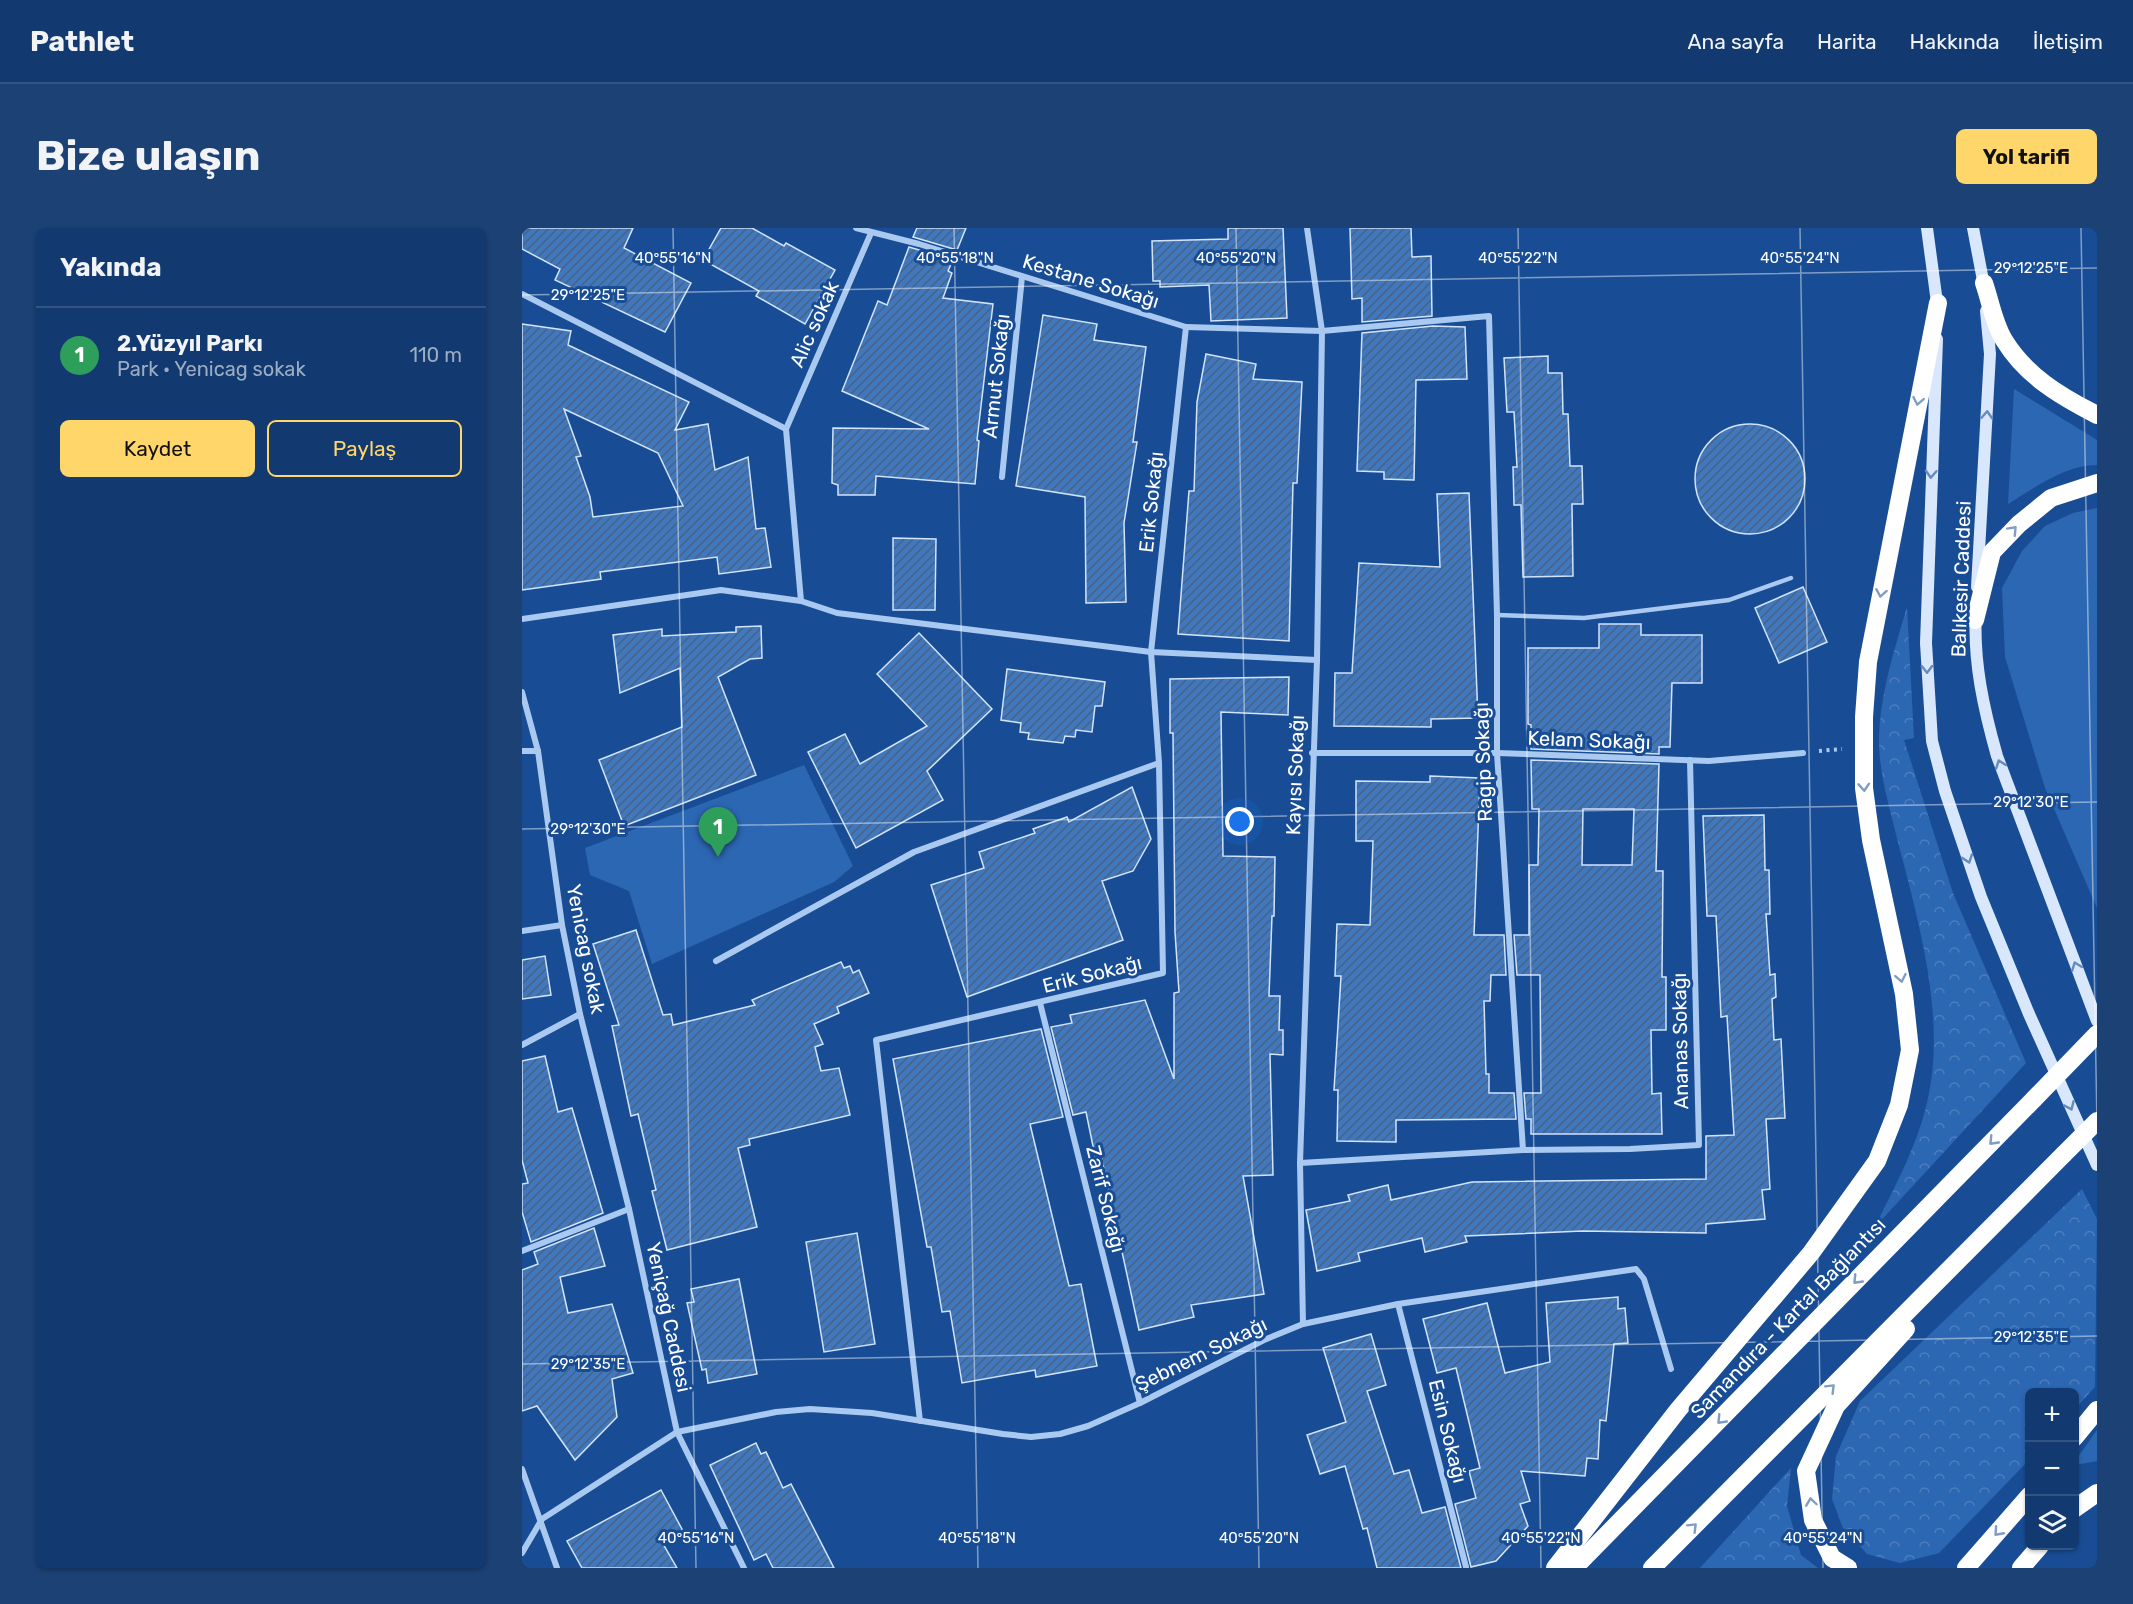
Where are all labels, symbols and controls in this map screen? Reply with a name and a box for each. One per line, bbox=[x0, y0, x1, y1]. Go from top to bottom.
text: Pathlet bbox=[30, 25, 134, 58]
text: Ana sayfa bbox=[1687, 29, 1784, 54]
text: Harita bbox=[1817, 29, 1877, 54]
text: Hakkında bbox=[1910, 29, 2000, 54]
text: İletişim bbox=[2033, 29, 2103, 54]
button: Yol tarifi bbox=[1956, 129, 2097, 184]
text: Bize ulaşın bbox=[36, 131, 260, 181]
text: 40°55'16"N bbox=[635, 249, 711, 267]
text: 40°55'18"N bbox=[916, 249, 994, 267]
street label: Kestane Sokağı bbox=[1020, 249, 1162, 313]
text: 40°55'20"N bbox=[1196, 249, 1276, 267]
text: 40°55'22"N bbox=[1478, 249, 1558, 267]
text: 40°55'24"N bbox=[1760, 249, 1840, 267]
text: Yakında bbox=[60, 252, 162, 283]
text: 29°12'25"E bbox=[1994, 259, 2068, 277]
street label: Alic sokak bbox=[784, 276, 844, 371]
text: 29°12'25"E bbox=[551, 286, 625, 304]
street label: Armut Sokağı bbox=[978, 312, 1014, 440]
text: 2.Yüzyıl Parkı bbox=[117, 330, 263, 357]
text: 1 bbox=[75, 343, 84, 367]
text: 110 m bbox=[410, 343, 462, 367]
text: Park · Yenicag sokak bbox=[117, 357, 306, 381]
one-way arrow bbox=[1912, 396, 1925, 406]
one-way arrow bbox=[1981, 411, 1994, 420]
button: Kaydet bbox=[60, 420, 255, 477]
button: Paylaş bbox=[267, 420, 462, 477]
street label: Erik Sokağı bbox=[1134, 450, 1168, 554]
one-way arrow bbox=[1925, 470, 1938, 479]
street label: Balıkesir Caddesi bbox=[1946, 500, 1976, 658]
one-way arrow bbox=[2006, 527, 2017, 537]
one-way arrow bbox=[1875, 588, 1888, 598]
one-way arrow bbox=[1921, 665, 1933, 674]
street label: Ragip Sokağı bbox=[1469, 702, 1497, 822]
street label: Kayısı Sokağı bbox=[1281, 714, 1309, 836]
street label: Kelam Sokağı bbox=[1527, 726, 1651, 754]
one-way arrow bbox=[1994, 759, 2007, 770]
one-way arrow bbox=[1858, 782, 1871, 791]
text: 29°12'30"E bbox=[1993, 793, 2069, 811]
your location bbox=[1225, 807, 1254, 836]
pin: 1 bbox=[698, 808, 738, 857]
text: 29°12'30"E bbox=[550, 820, 626, 838]
one-way arrow bbox=[1961, 853, 1974, 864]
street label: Yenicag sokak bbox=[562, 882, 610, 1016]
street label: Erik Sokağı bbox=[1040, 950, 1144, 998]
one-way arrow bbox=[2071, 961, 2084, 972]
street label: Ananas Sokağı bbox=[1667, 972, 1693, 1110]
one-way arrow bbox=[1894, 973, 1907, 983]
one-way arrow bbox=[2063, 1099, 2075, 1110]
one-way arrow bbox=[1990, 1133, 2001, 1144]
street label: Zarif Sokağı bbox=[1081, 1143, 1131, 1255]
street label: Samandıra - Kartal Bağlantısı bbox=[1686, 1212, 1890, 1424]
street label: Yeniçağ Caddesi bbox=[641, 1240, 697, 1394]
one-way arrow bbox=[1853, 1274, 1864, 1284]
street label: Şebnem Sokağı bbox=[1131, 1312, 1271, 1396]
text: 29°12'35"E bbox=[1994, 1328, 2068, 1346]
text: 29°12'35"E bbox=[551, 1355, 625, 1373]
street label: Esin Sokağı bbox=[1424, 1377, 1472, 1485]
one-way arrow bbox=[1824, 1385, 1835, 1395]
map controls bbox=[2025, 1388, 2079, 1550]
button: + bbox=[2025, 1388, 2079, 1442]
one-way arrow bbox=[1717, 1412, 1728, 1423]
button: − bbox=[2025, 1442, 2079, 1496]
button: layers bbox=[2025, 1496, 2079, 1550]
one-way arrow bbox=[1805, 1498, 1817, 1507]
one-way arrow bbox=[1686, 1523, 1697, 1534]
one-way arrow bbox=[1994, 1525, 2005, 1536]
text: 40°55'16"N bbox=[658, 1529, 734, 1547]
text: 40°55'18"N bbox=[938, 1529, 1016, 1547]
text: 40°55'20"N bbox=[1219, 1529, 1299, 1547]
text: 40°55'22"N bbox=[1501, 1529, 1581, 1547]
text: 40°55'24"N bbox=[1783, 1529, 1863, 1547]

